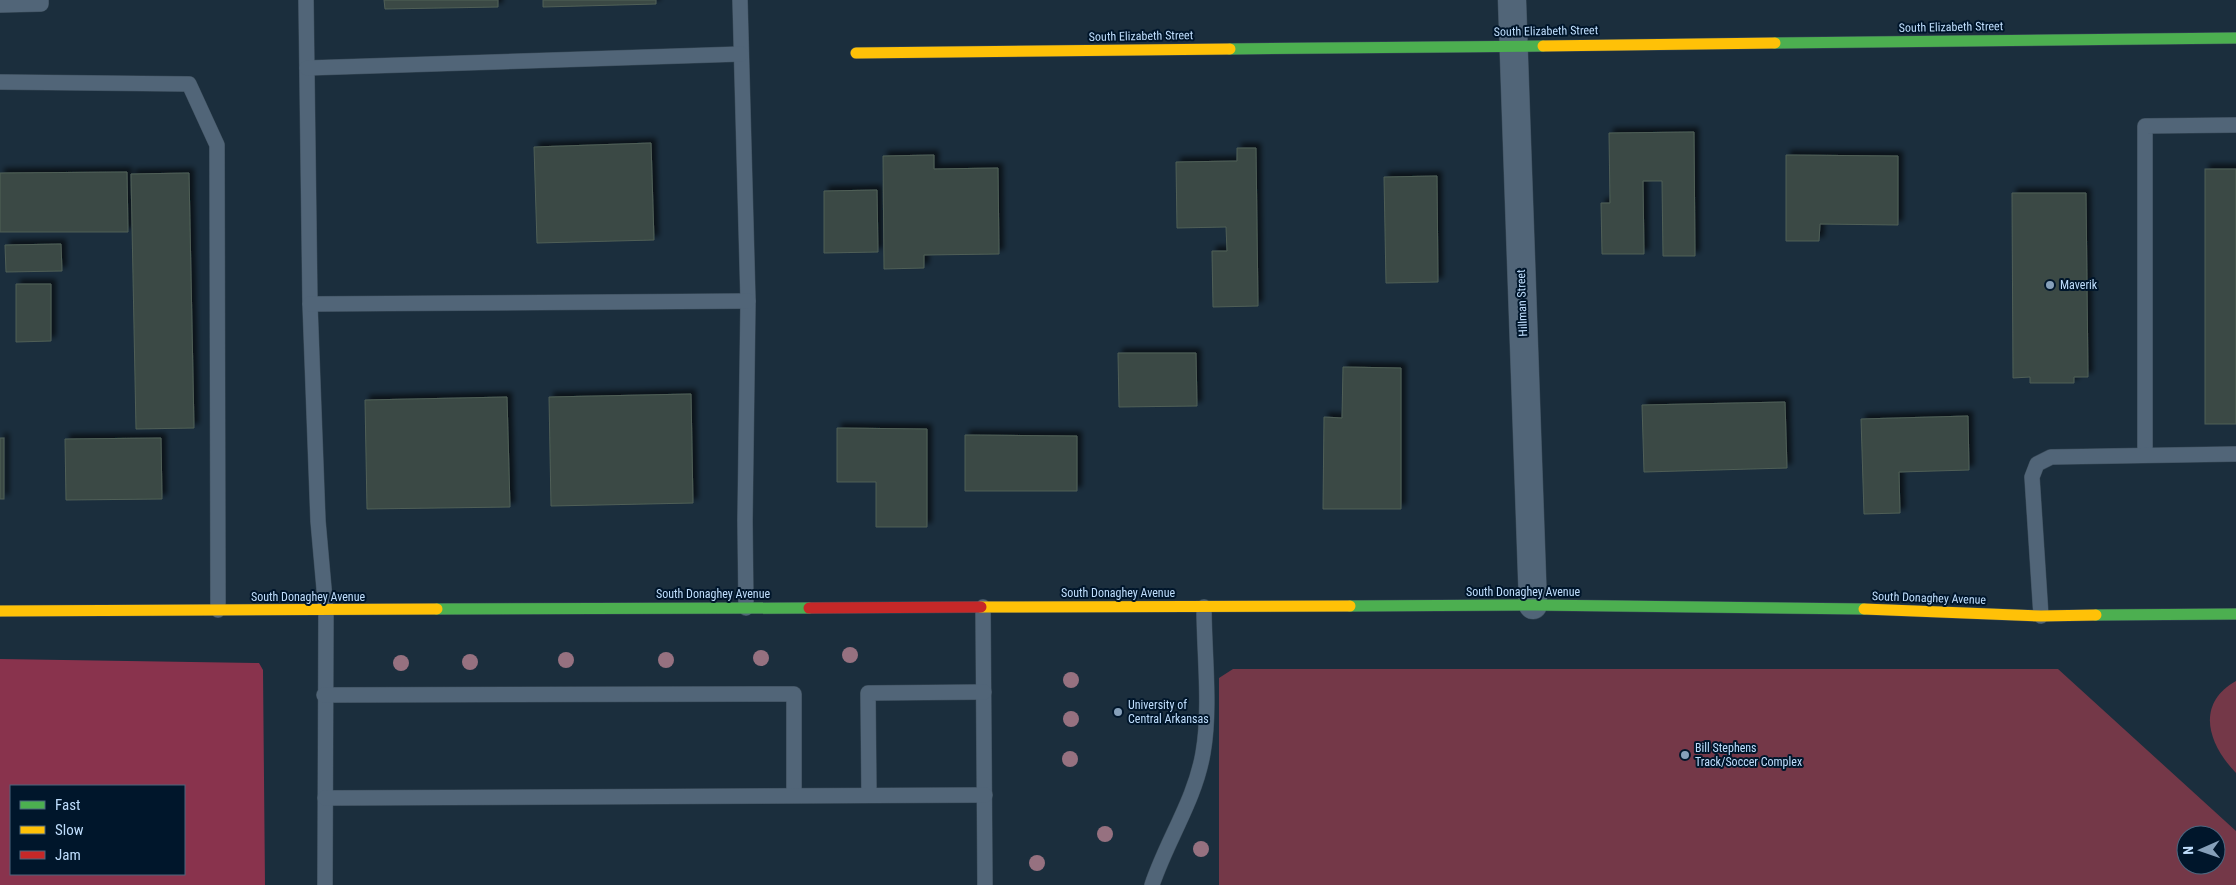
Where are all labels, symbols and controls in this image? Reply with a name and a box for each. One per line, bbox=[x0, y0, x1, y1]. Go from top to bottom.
street label: South Elizabeth Street bbox=[1899, 19, 2004, 35]
street label: South Elizabeth Street bbox=[1494, 23, 1599, 39]
street label: South Elizabeth Street bbox=[1089, 28, 1194, 44]
street label: Hillman Street bbox=[1514, 269, 1530, 337]
place label: Maverik bbox=[2060, 278, 2098, 292]
marker: Maverik bbox=[2044, 279, 2056, 291]
street label: South Donaghey Avenue bbox=[1466, 585, 1580, 599]
street label: South Donaghey Avenue bbox=[1061, 586, 1175, 600]
street label: South Donaghey Avenue bbox=[656, 587, 770, 601]
street label: South Donaghey Avenue bbox=[1872, 589, 1987, 607]
street label: South Donaghey Avenue bbox=[251, 590, 365, 604]
place label: University of Central Arkansas bbox=[1128, 698, 1209, 726]
marker: University of Central Arkansas bbox=[1112, 706, 1124, 718]
place label: Bill Stephens Track/Soccer Complex bbox=[1695, 741, 1802, 769]
marker: Bill Stephens Track/Soccer Complex bbox=[1679, 749, 1691, 761]
legend bbox=[10, 785, 185, 875]
text: Fast bbox=[55, 796, 80, 814]
text: Slow bbox=[55, 821, 84, 839]
north arrow bbox=[2176, 825, 2226, 875]
text: Jam bbox=[55, 846, 81, 864]
text: N bbox=[2180, 846, 2196, 855]

